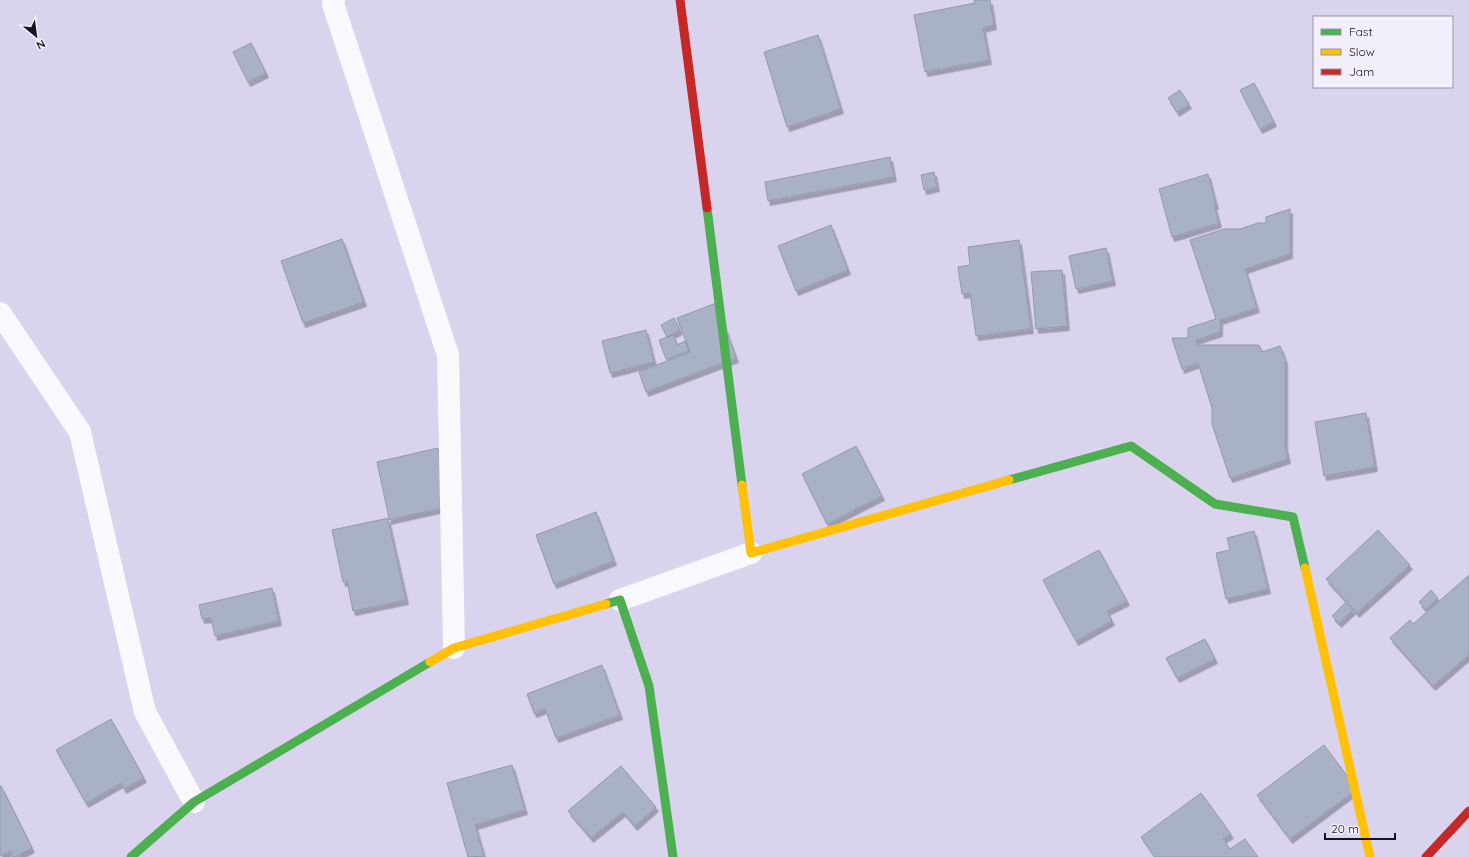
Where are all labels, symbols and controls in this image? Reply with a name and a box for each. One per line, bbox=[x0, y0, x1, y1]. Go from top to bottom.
north arrow bbox=[16, 16, 56, 56]
legend bbox=[1313, 16, 1453, 88]
text: Fast bbox=[1349, 24, 1373, 39]
text: N bbox=[34, 37, 48, 53]
text: Slow bbox=[1349, 44, 1375, 59]
text: Jam bbox=[1349, 64, 1374, 79]
scale bar bbox=[1325, 815, 1395, 841]
text: 20 m bbox=[1331, 821, 1359, 836]

